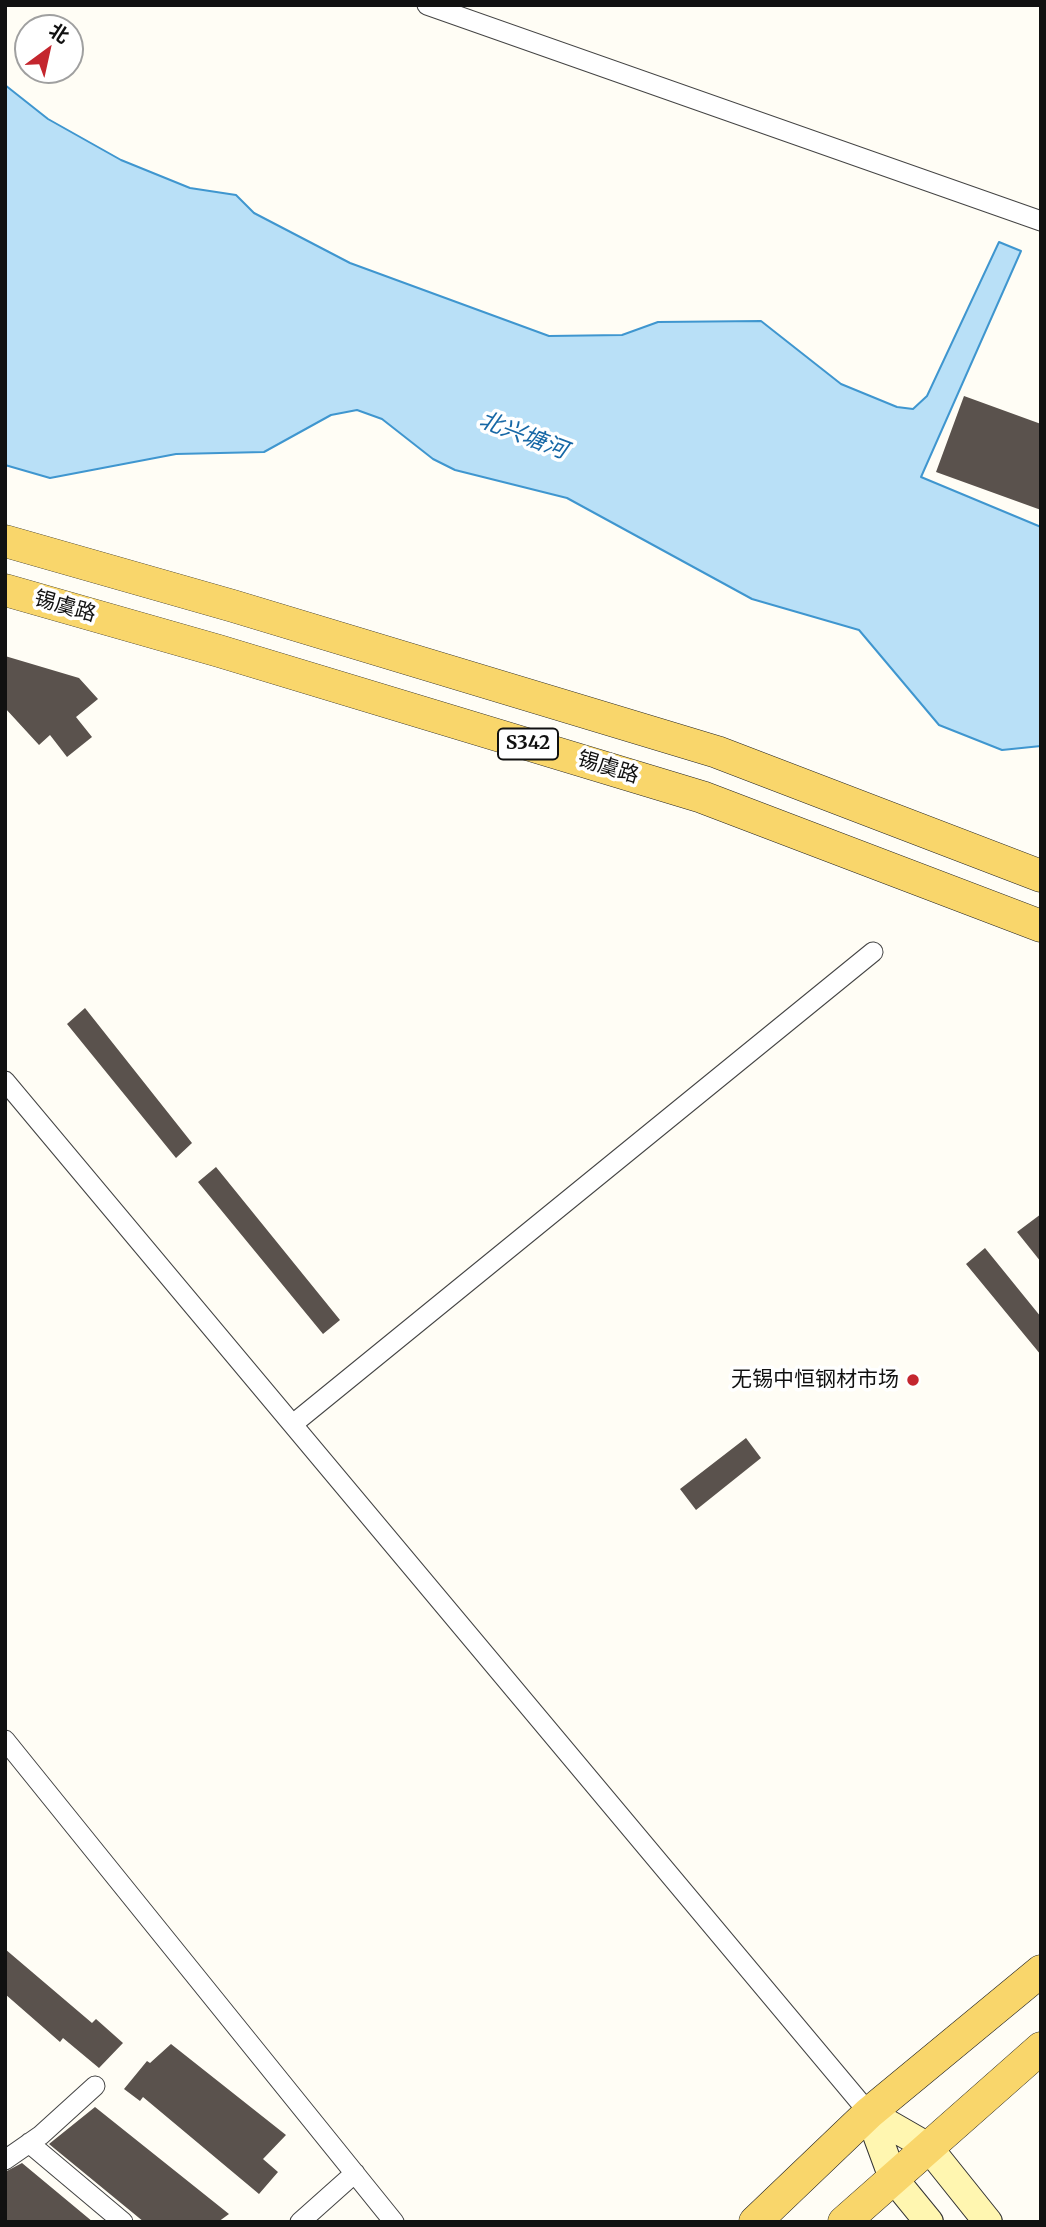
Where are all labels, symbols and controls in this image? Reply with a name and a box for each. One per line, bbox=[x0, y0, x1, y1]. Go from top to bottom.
north arrow bbox=[14, 14, 84, 84]
text: 北 bbox=[45, 18, 74, 48]
water label: 北兴塘河 bbox=[475, 407, 571, 465]
street label: 锡虞路 bbox=[31, 586, 99, 628]
road number: S342 bbox=[498, 729, 558, 760]
street label: 锡虞路 bbox=[574, 747, 642, 789]
place label: 无锡中恒钢材市场 bbox=[731, 1367, 899, 1393]
marker: 无锡中恒钢材市场 bbox=[905, 1372, 921, 1388]

